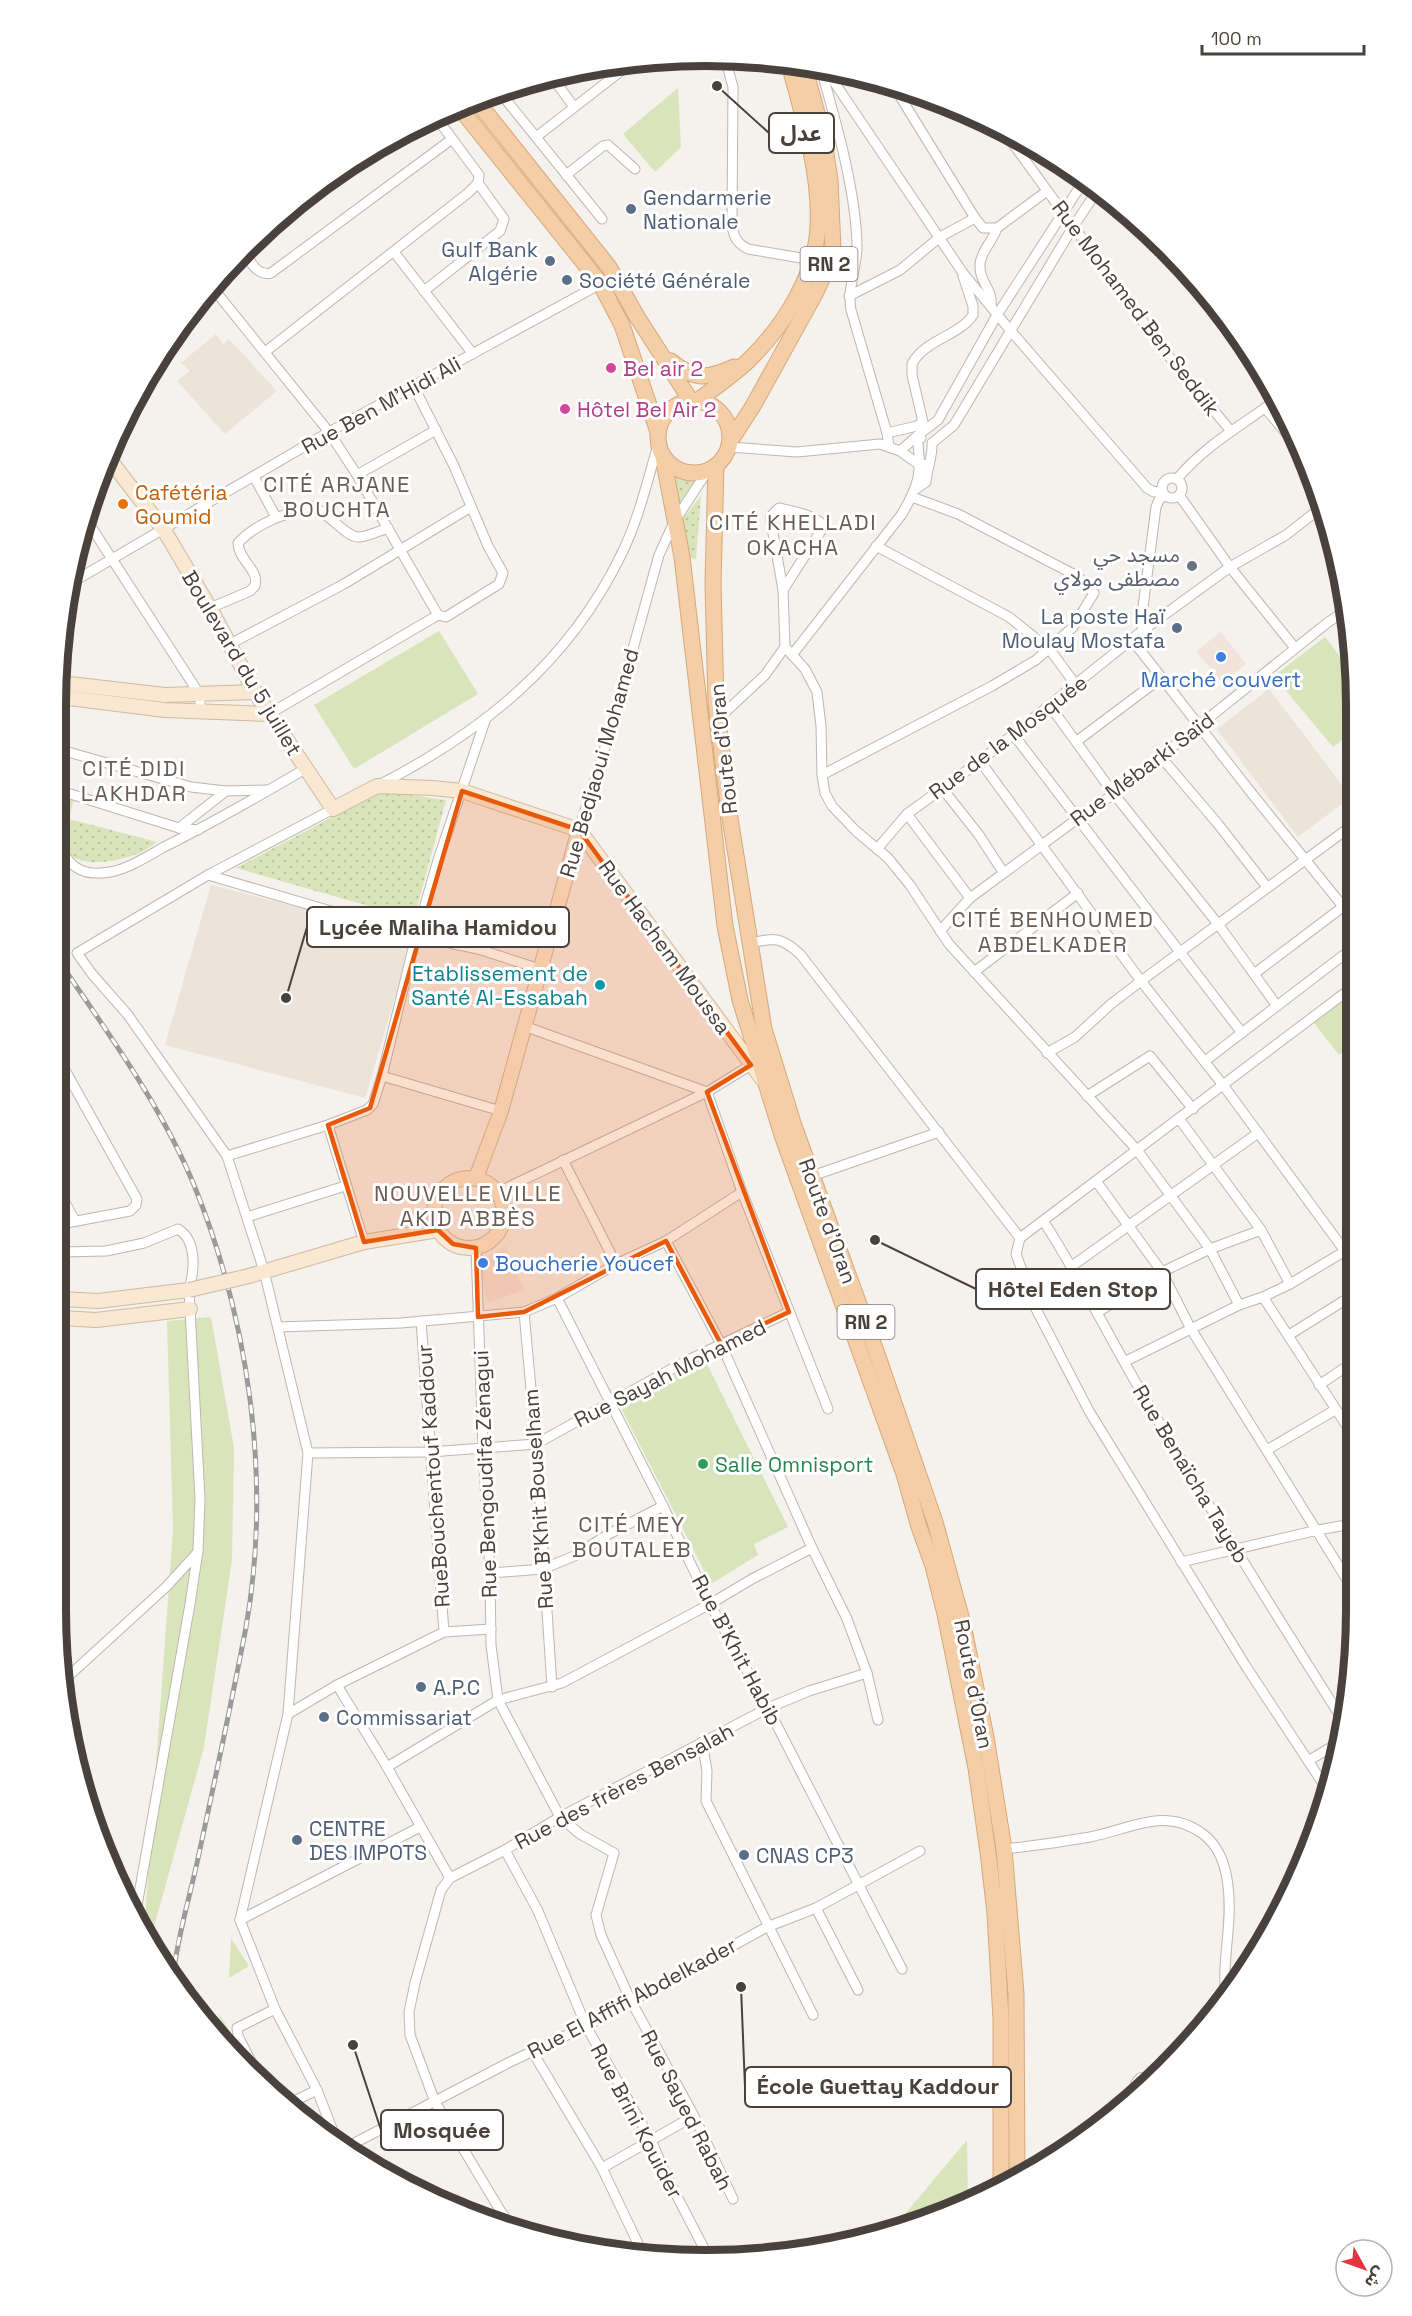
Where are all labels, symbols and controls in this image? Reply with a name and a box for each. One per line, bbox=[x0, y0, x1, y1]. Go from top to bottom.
scale bar bbox=[1202, 18, 1364, 56]
text: 100 m bbox=[1211, 27, 1262, 50]
callout: عدل bbox=[769, 113, 834, 153]
text: عدل bbox=[780, 119, 822, 147]
place label: Gendarmerie Nationale bbox=[643, 184, 772, 235]
street label: Rue Mohamed Ben Seddik bbox=[1046, 195, 1226, 421]
marker: Gendarmerie Nationale bbox=[624, 202, 638, 216]
place label: Gulf Bank Algérie bbox=[441, 236, 538, 287]
road number: RN 2 bbox=[800, 247, 858, 281]
marker: Gulf Bank Algérie bbox=[543, 254, 557, 268]
place label: Société Générale bbox=[579, 267, 751, 294]
marker: Société Générale bbox=[560, 273, 574, 287]
street label: Rue Ben M'Hidi Ali bbox=[297, 350, 465, 460]
place label: Bel air 2 bbox=[623, 355, 703, 382]
marker: Bel air 2 bbox=[604, 361, 618, 375]
place label: Hôtel Bel Air 2 bbox=[577, 396, 717, 423]
marker: Hôtel Bel Air 2 bbox=[558, 402, 572, 416]
district label: CITÉ ARJANE BOUCHTA bbox=[263, 470, 411, 523]
place label: Cafétéria Goumid bbox=[135, 479, 228, 530]
marker: Cafétéria Goumid bbox=[116, 497, 130, 511]
district label: CITÉ KHELLADI OKACHA bbox=[709, 508, 877, 561]
place label: مسجد حي مصطفى مولاي bbox=[1054, 541, 1180, 594]
marker: مسجد حي مصطفى مولاي bbox=[1185, 559, 1199, 573]
street label: Boulevard du 5 juillet bbox=[176, 565, 308, 761]
place label: La poste Haï Moulay Mostafa bbox=[1002, 603, 1166, 654]
marker: La poste Haï Moulay Mostafa bbox=[1170, 621, 1184, 635]
street label: Rue Bedjaoui Mohamed bbox=[553, 645, 645, 881]
marker: Marché couvert bbox=[1214, 650, 1228, 664]
place label: Marché couvert bbox=[1141, 666, 1301, 693]
street label: Rue de la Mosquée bbox=[923, 669, 1093, 805]
street label: Route d'Oran bbox=[703, 682, 743, 816]
street label: Rue Mébarki Saïd bbox=[1065, 706, 1219, 832]
district label: CITÉ DIDI LAKHDAR bbox=[81, 754, 187, 807]
street label: Rue Hachem Moussa bbox=[593, 855, 737, 1039]
district label: CITÉ BENHOUMED ABDELKADER bbox=[952, 905, 1154, 958]
callout: Lycée Maliha Hamidou bbox=[307, 907, 569, 947]
text: Lycée Maliha Hamidou bbox=[319, 913, 557, 941]
place label: Etablissement de Santé Al-Essabah bbox=[411, 960, 588, 1011]
marker: Etablissement de Santé Al-Essabah bbox=[593, 978, 607, 992]
street label: Route d'Oran bbox=[793, 1155, 863, 1287]
district label: NOUVELLE VILLE AKID ABBÈS bbox=[374, 1179, 562, 1232]
place label: Boucherie Youcef bbox=[495, 1250, 674, 1277]
marker: Boucherie Youcef bbox=[476, 1256, 490, 1270]
callout: Hôtel Eden Stop bbox=[976, 1269, 1170, 1309]
text: Hôtel Eden Stop bbox=[988, 1275, 1158, 1303]
road number: RN 2 bbox=[838, 1305, 894, 1339]
street label: Rue Sayah Mohamed bbox=[569, 1313, 771, 1433]
street label: RueBouchentouf Kaddour bbox=[410, 1343, 456, 1609]
street label: Rue Bengoudifa Zénagui bbox=[467, 1350, 503, 1598]
street label: Rue Benaïcha Tayeb bbox=[1127, 1380, 1255, 1568]
street label: Rue B'Khit Bouselham bbox=[517, 1388, 559, 1610]
place label: Salle Omnisport bbox=[715, 1451, 873, 1478]
marker: Salle Omnisport bbox=[696, 1457, 710, 1471]
district label: CITÉ MEY BOUTALEB bbox=[572, 1510, 692, 1563]
street label: Rue B'Khit Habib bbox=[686, 1570, 788, 1730]
street label: Route d'Oran bbox=[948, 1617, 1000, 1751]
place label: A.P.C bbox=[433, 1674, 480, 1701]
marker: A.P.C bbox=[414, 1680, 428, 1694]
place label: Commissariat bbox=[336, 1704, 472, 1731]
marker: Commissariat bbox=[317, 1710, 331, 1724]
street label: Rue des frères Bensalah bbox=[510, 1717, 738, 1855]
place label: CENTRE DES IMPOTS bbox=[309, 1815, 427, 1866]
marker: CENTRE DES IMPOTS bbox=[290, 1833, 304, 1847]
place label: CNAS CP3 bbox=[756, 1842, 854, 1869]
marker: CNAS CP3 bbox=[737, 1848, 751, 1862]
street label: Rue El Affifi Abdelkader bbox=[523, 1931, 741, 2065]
street label: Rue Sayed Rabah bbox=[635, 2025, 739, 2195]
street label: Rue Brini Kouider bbox=[585, 2039, 689, 2203]
callout: École Guettay Kaddour bbox=[745, 2067, 1011, 2107]
text: École Guettay Kaddour bbox=[757, 2072, 999, 2100]
callout: Mosquée bbox=[381, 2110, 503, 2150]
text: Mosquée bbox=[393, 2116, 491, 2144]
north arrow bbox=[1334, 2238, 1394, 2298]
text: ش bbox=[1360, 2262, 1390, 2293]

